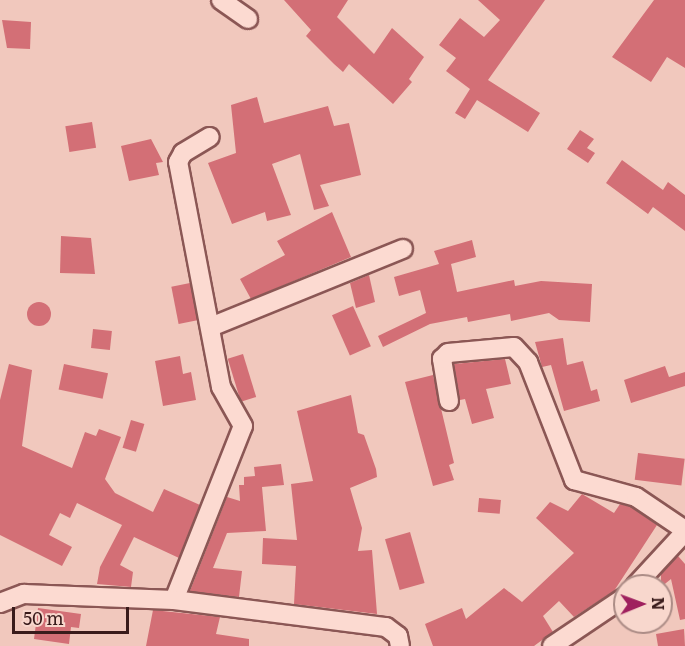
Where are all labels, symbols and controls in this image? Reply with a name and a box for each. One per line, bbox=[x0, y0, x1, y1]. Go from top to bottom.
north arrow bbox=[613, 574, 673, 634]
scale bar bbox=[15, 595, 132, 633]
text: N bbox=[647, 597, 671, 611]
text: 50 m bbox=[23, 604, 64, 631]

